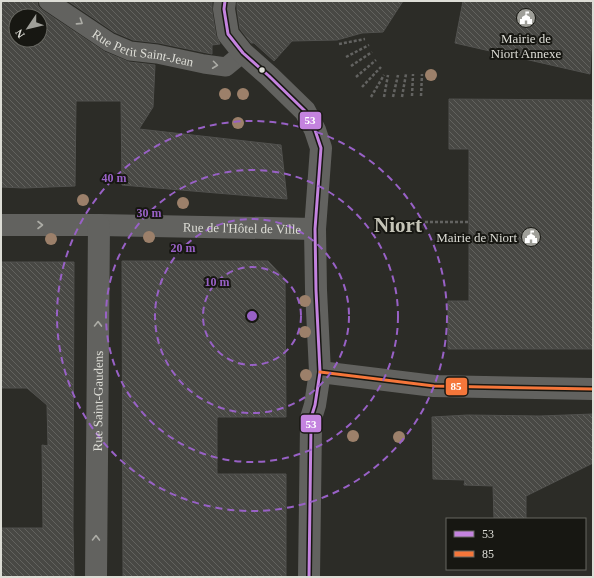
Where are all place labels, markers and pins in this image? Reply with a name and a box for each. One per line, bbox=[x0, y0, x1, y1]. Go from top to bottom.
public building icon: Mairie de Niort Annexe bbox=[515, 7, 537, 29]
place label: Mairie de Niort Annexe bbox=[491, 31, 561, 61]
unlabelled marker bbox=[257, 65, 267, 75]
public building icon: Mairie de Niort bbox=[520, 226, 542, 248]
place label: Mairie de Niort bbox=[436, 230, 517, 245]
centre of rings bbox=[245, 309, 259, 323]

